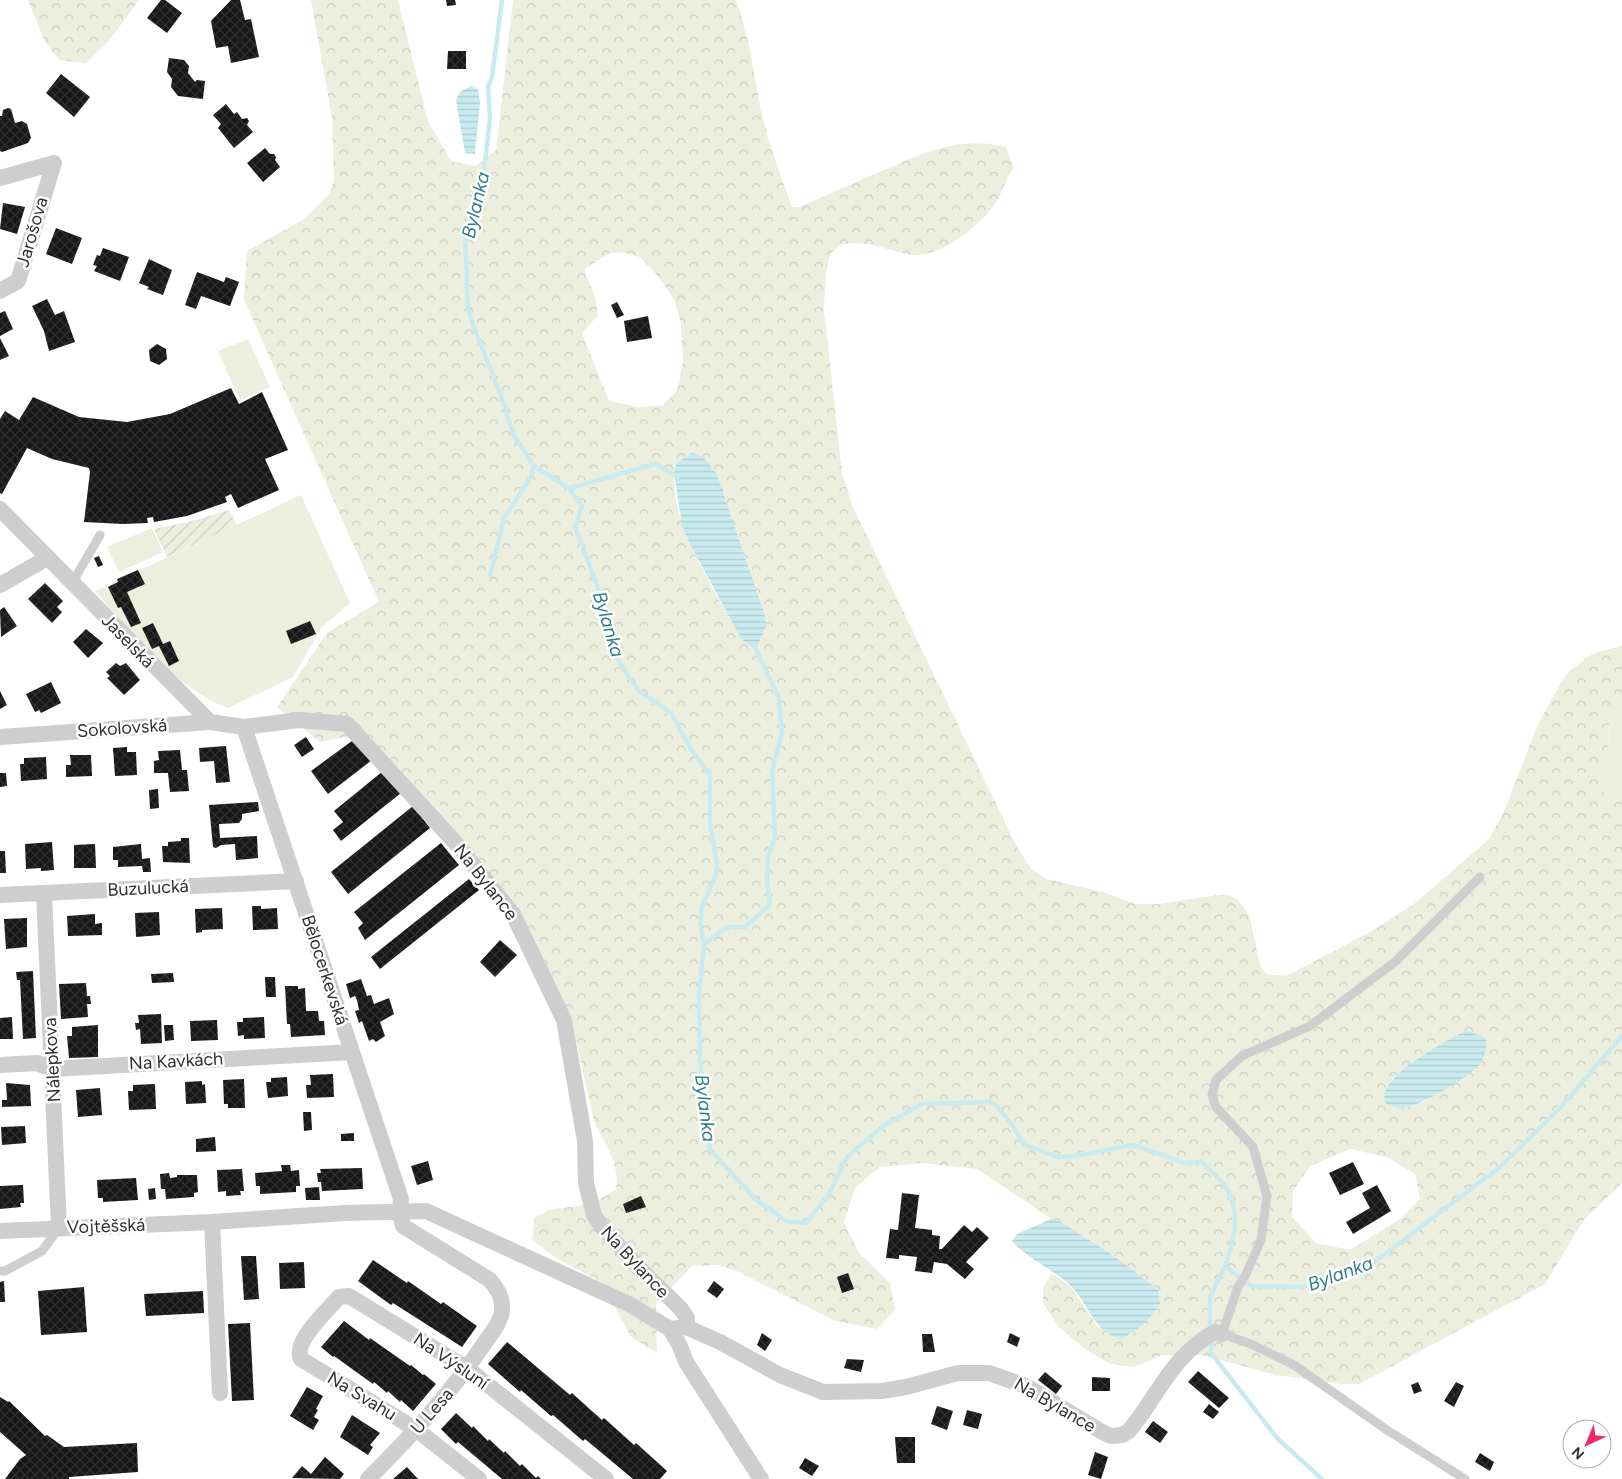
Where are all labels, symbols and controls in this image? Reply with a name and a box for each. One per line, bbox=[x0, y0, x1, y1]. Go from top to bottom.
water label: Bylanka bbox=[457, 170, 494, 241]
street label: Jarošova bbox=[12, 194, 52, 270]
water label: Bylanka bbox=[588, 588, 629, 660]
street label: Jaselská bbox=[97, 609, 159, 673]
street label: Sokolovská bbox=[76, 714, 168, 742]
street label: Na Bylance bbox=[449, 839, 523, 925]
street label: Buzulucká bbox=[107, 875, 189, 901]
street label: Bělocerkevská bbox=[297, 912, 353, 1028]
street label: Nálepkova bbox=[39, 1017, 65, 1103]
street label: Na Kavkách bbox=[128, 1048, 224, 1074]
water label: Bylanka bbox=[690, 1073, 721, 1143]
street label: Vojtěšská bbox=[67, 1214, 145, 1238]
street label: Na Bylance bbox=[596, 1221, 674, 1303]
water label: Bylanka bbox=[1304, 1251, 1376, 1296]
street label: Na Výsluní bbox=[409, 1328, 494, 1395]
street label: Na Svahu bbox=[323, 1367, 401, 1425]
street label: Na Bylance bbox=[1010, 1373, 1100, 1437]
street label: U Lesa bbox=[406, 1383, 458, 1439]
north arrow bbox=[1562, 1419, 1612, 1469]
text: N bbox=[1569, 1443, 1588, 1463]

